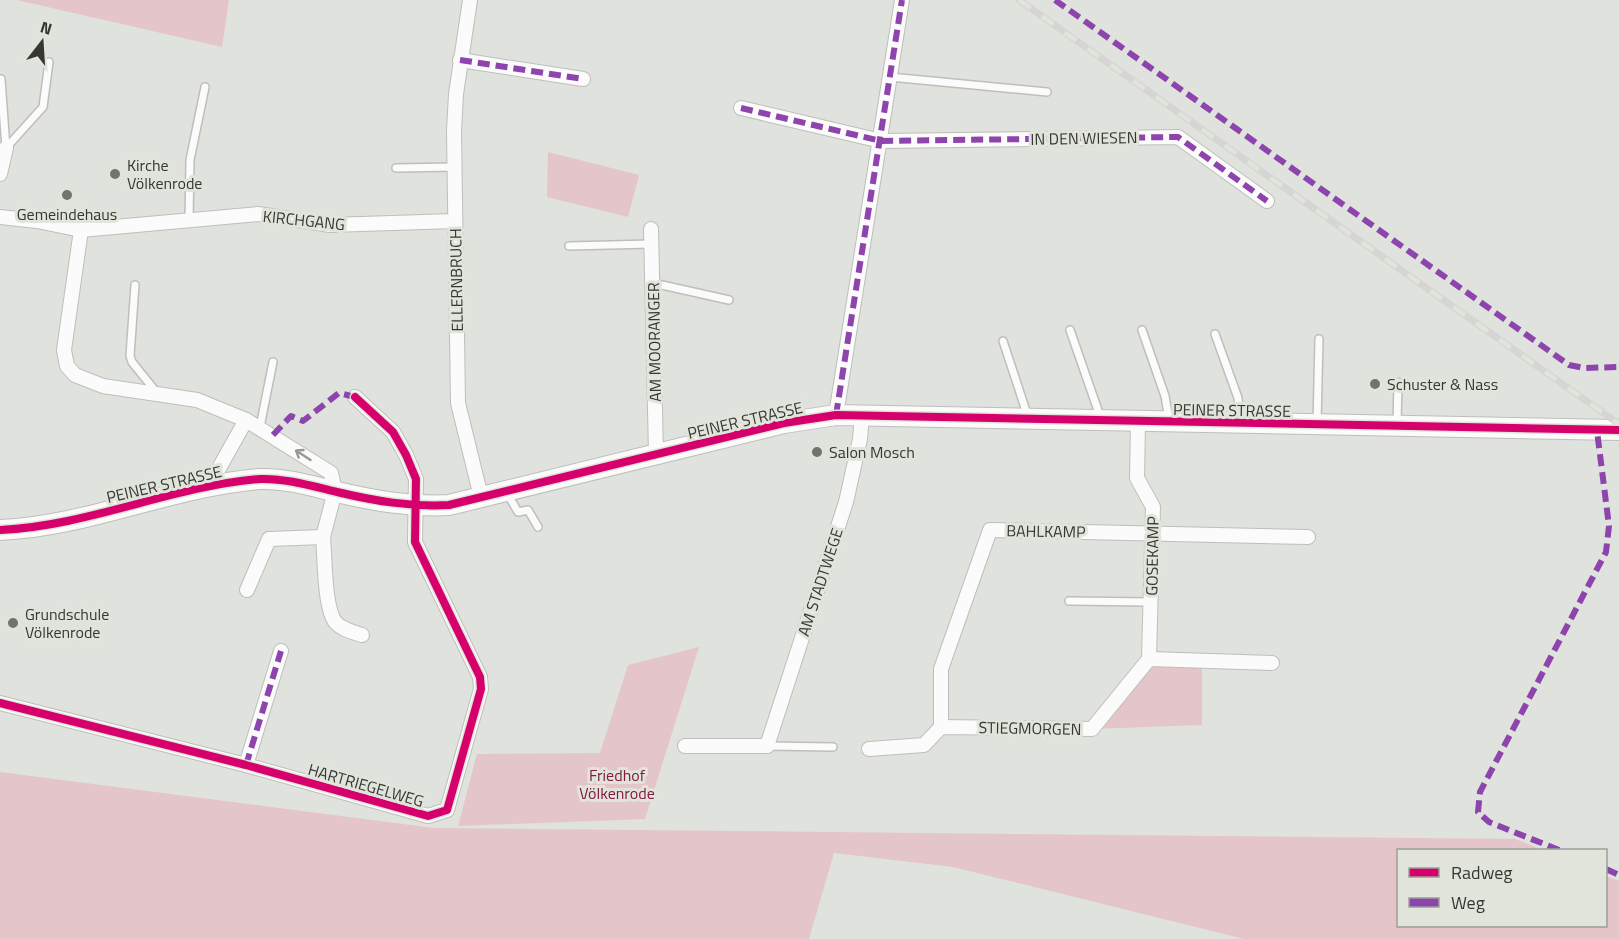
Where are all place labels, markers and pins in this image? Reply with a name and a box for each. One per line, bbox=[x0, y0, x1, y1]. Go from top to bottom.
place label: Kirche Völkenrode bbox=[127, 153, 202, 195]
marker: Kirche Völkenrode bbox=[108, 167, 122, 181]
marker: Gemeindehaus bbox=[60, 188, 74, 202]
place label: Gemeindehaus bbox=[17, 202, 117, 226]
place label: Schuster & Nass bbox=[1387, 372, 1498, 396]
marker: Schuster & Nass bbox=[1368, 377, 1382, 391]
place label: Salon Mosch bbox=[829, 440, 915, 464]
marker: Salon Mosch bbox=[810, 445, 824, 459]
place label: Grundschule Völkenrode bbox=[25, 602, 109, 644]
marker: Grundschule Völkenrode bbox=[6, 616, 20, 630]

